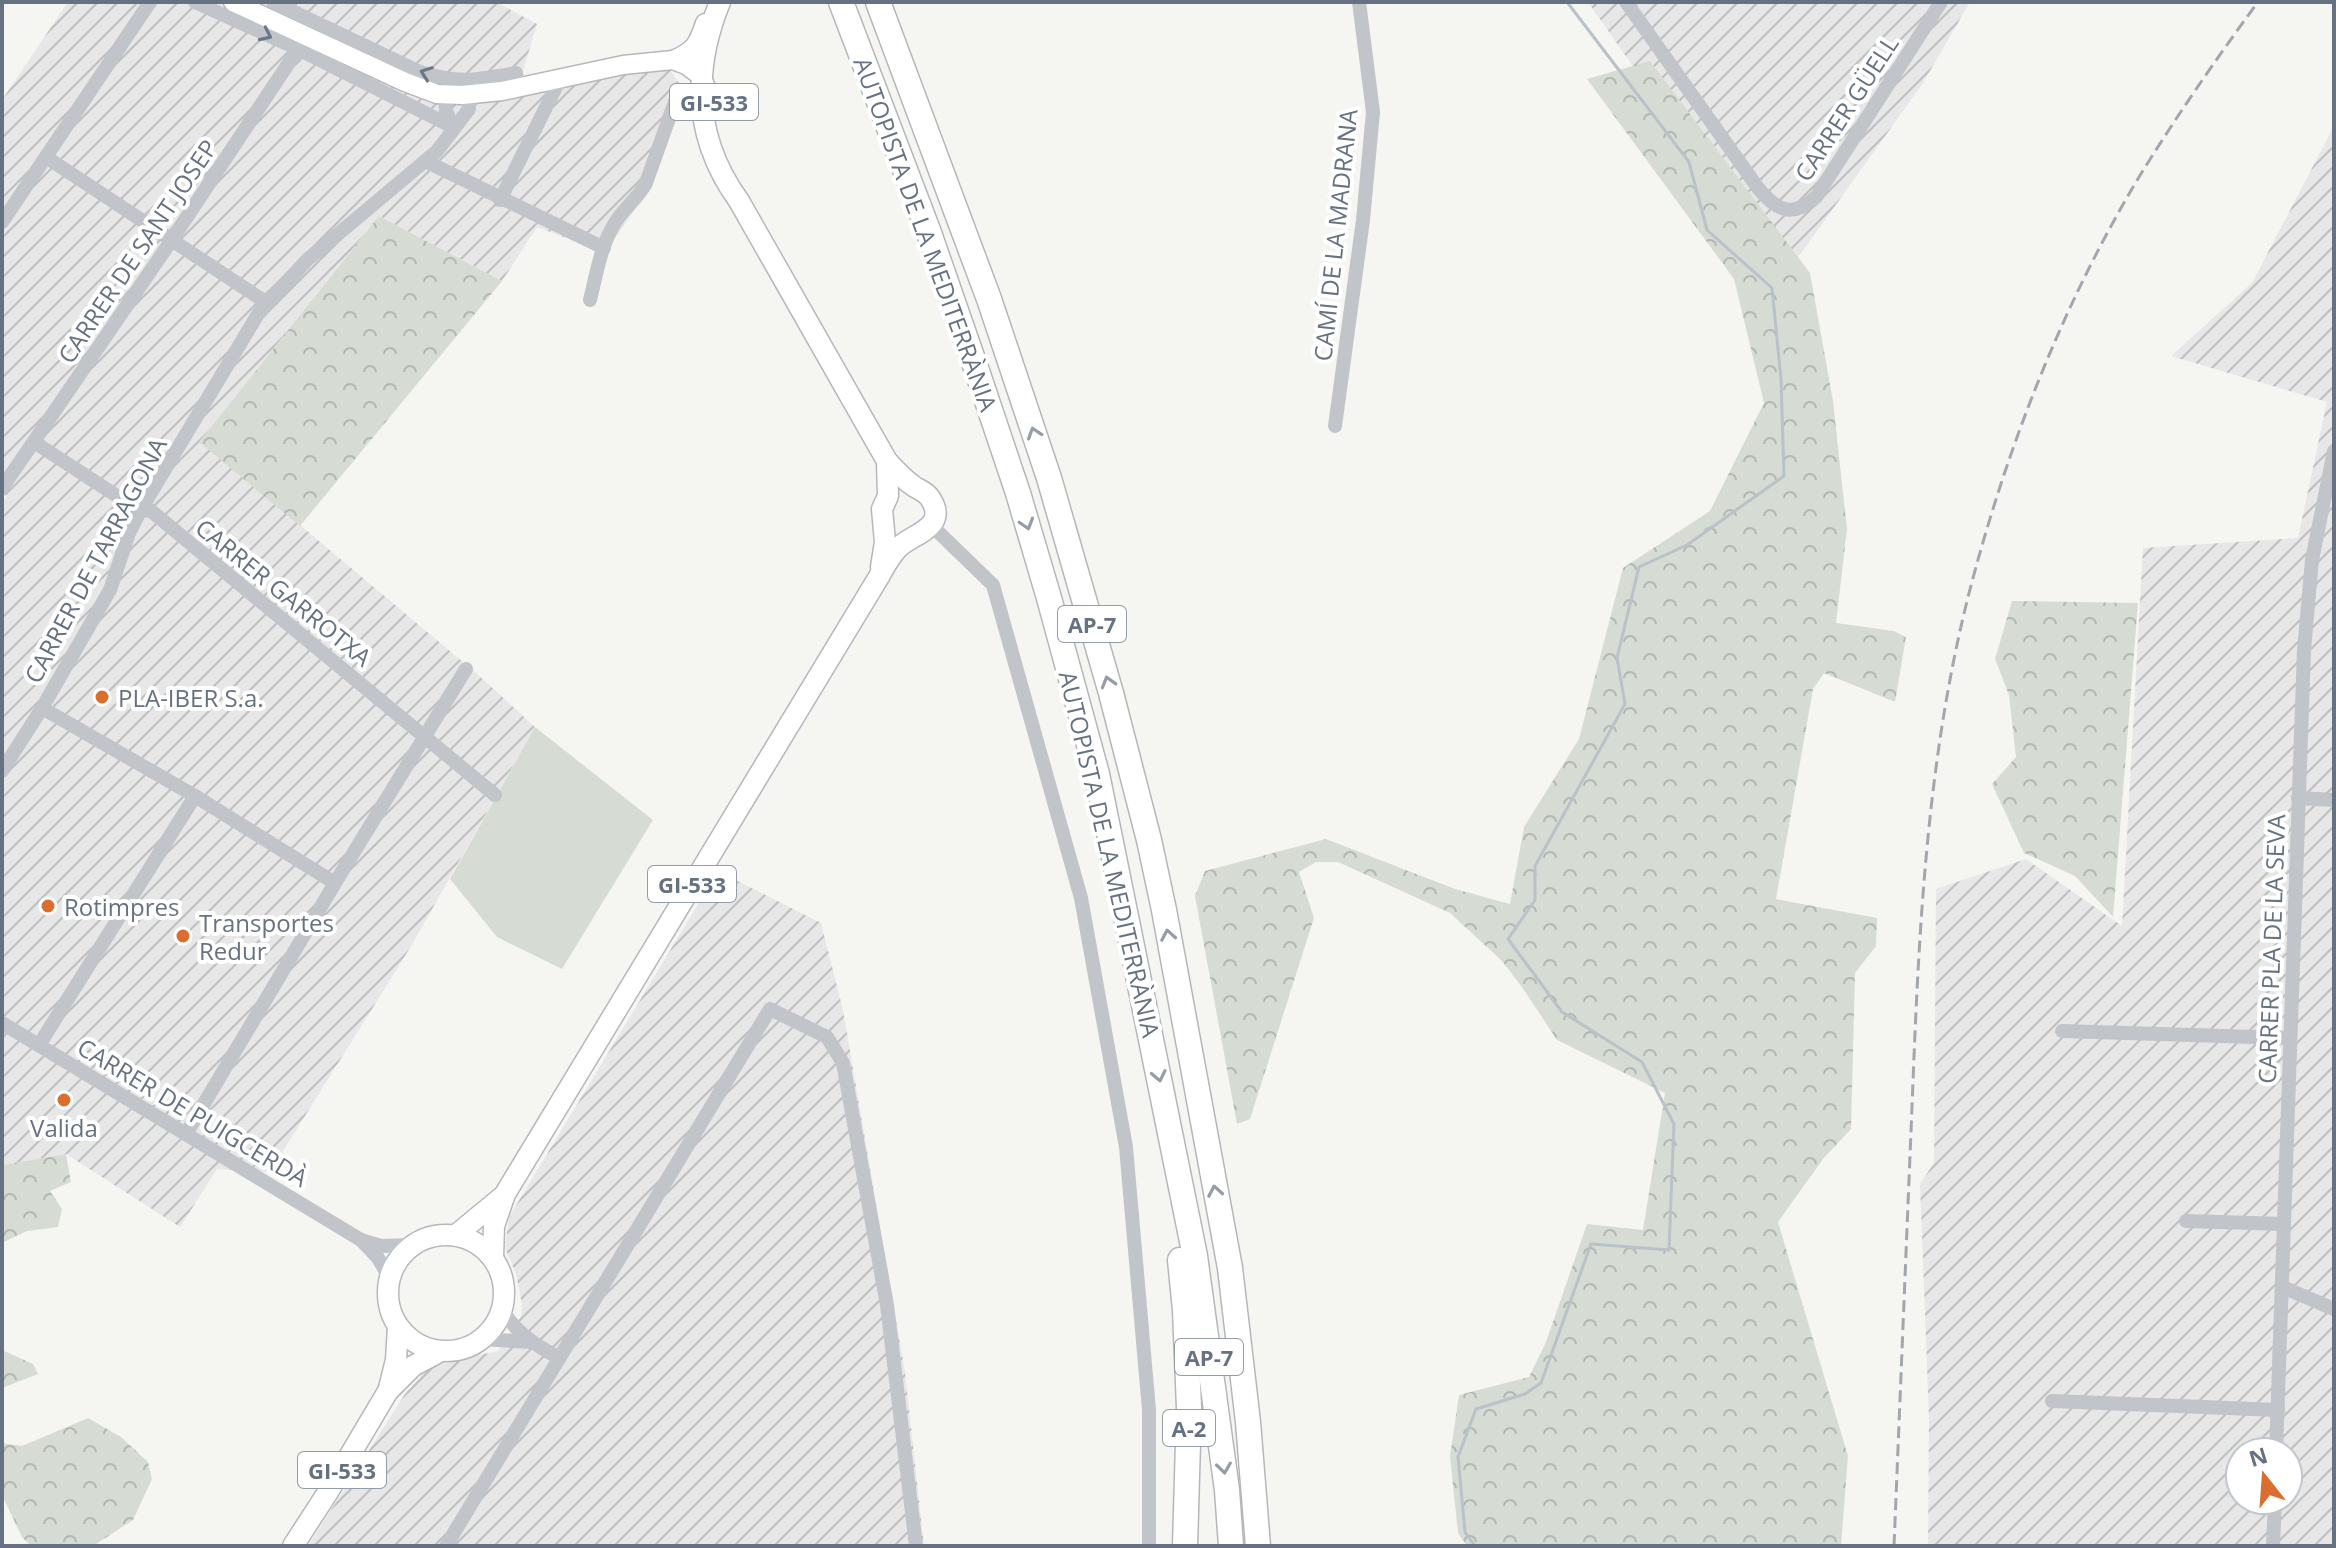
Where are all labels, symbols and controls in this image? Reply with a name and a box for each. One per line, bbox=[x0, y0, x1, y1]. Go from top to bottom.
one-way arrow bbox=[258, 25, 272, 41]
street label: CARRER GÜELL bbox=[1787, 29, 1905, 187]
street label: AUTOPISTA DE LA MEDITERRÀNIA bbox=[846, 52, 1006, 416]
one-way arrow bbox=[420, 66, 434, 82]
road number: GI-533 bbox=[670, 84, 758, 120]
street label: CAMÍ DE LA MADRANA bbox=[1305, 107, 1365, 363]
street label: CARRER DE SANT JOSEP bbox=[50, 133, 224, 369]
one-way arrow bbox=[1027, 427, 1043, 441]
street label: CARRER DE TARRAGONA bbox=[16, 431, 174, 689]
street label: CARRER GARROTXA bbox=[189, 511, 380, 674]
one-way arrow bbox=[1018, 516, 1034, 530]
road number: AP-7 bbox=[1058, 606, 1126, 642]
street label: AUTOPISTA DE LA MEDITERRÀNIA bbox=[1052, 668, 1168, 1041]
one-way arrow bbox=[1101, 676, 1117, 690]
place label: PLA-IBER S.a. bbox=[118, 681, 264, 714]
marker: PLA-IBER S.a. bbox=[93, 688, 111, 706]
street label: CARRER PLA DE LA SEVA bbox=[2250, 813, 2292, 1084]
road number: GI-533 bbox=[648, 866, 736, 902]
place label: Rotimpres bbox=[64, 890, 180, 923]
marker: Rotimpres bbox=[39, 897, 57, 915]
place label: Transportes Redur bbox=[199, 906, 334, 967]
marker: Transportes Redur bbox=[174, 927, 192, 945]
one-way arrow bbox=[1161, 928, 1178, 942]
street label: CARRER DE PUIGCERDÀ bbox=[72, 1030, 315, 1194]
one-way arrow bbox=[1149, 1069, 1166, 1083]
marker: Valida bbox=[55, 1091, 73, 1109]
place label: Valida bbox=[30, 1111, 98, 1144]
one-way arrow bbox=[1208, 1184, 1225, 1198]
road number: AP-7 bbox=[1175, 1339, 1243, 1375]
road number: A-2 bbox=[1163, 1410, 1215, 1446]
north arrow bbox=[2224, 1436, 2304, 1516]
text: N bbox=[2245, 1439, 2271, 1473]
road number: GI-533 bbox=[298, 1452, 386, 1488]
one-way arrow bbox=[1215, 1461, 1232, 1475]

